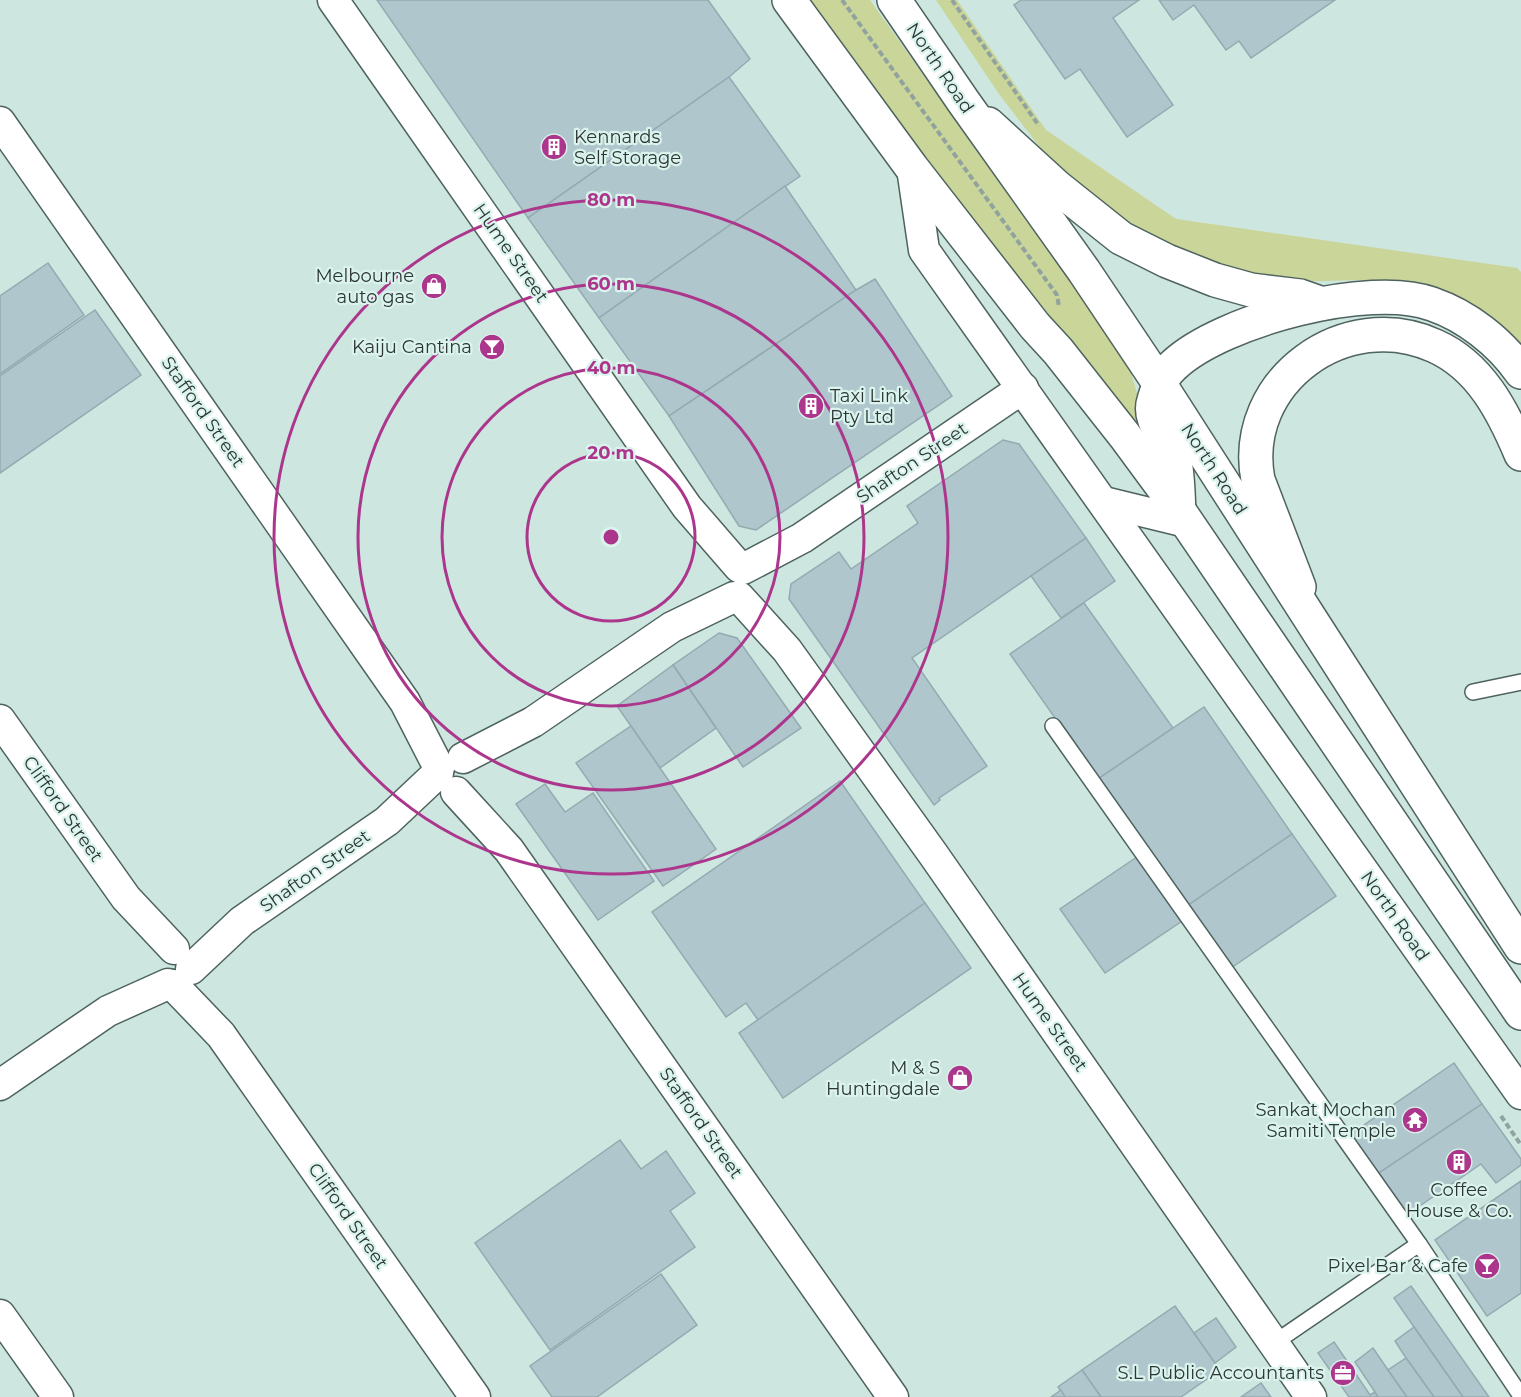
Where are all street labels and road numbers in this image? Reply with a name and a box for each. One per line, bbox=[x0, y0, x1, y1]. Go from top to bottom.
street label: North Road bbox=[902, 18, 978, 118]
street label: Hume Street bbox=[469, 199, 553, 307]
street label: Stafford Street bbox=[157, 352, 249, 472]
street label: Shafton Street bbox=[852, 418, 972, 508]
street label: North Road bbox=[1176, 419, 1252, 519]
street label: Clifford Street bbox=[18, 752, 108, 866]
street label: Shafton Street bbox=[256, 825, 374, 917]
street label: North Road bbox=[1356, 867, 1434, 965]
street label: Hume Street bbox=[1008, 968, 1092, 1076]
street label: Stafford Street bbox=[655, 1063, 747, 1183]
street label: Clifford Street bbox=[303, 1159, 393, 1273]

